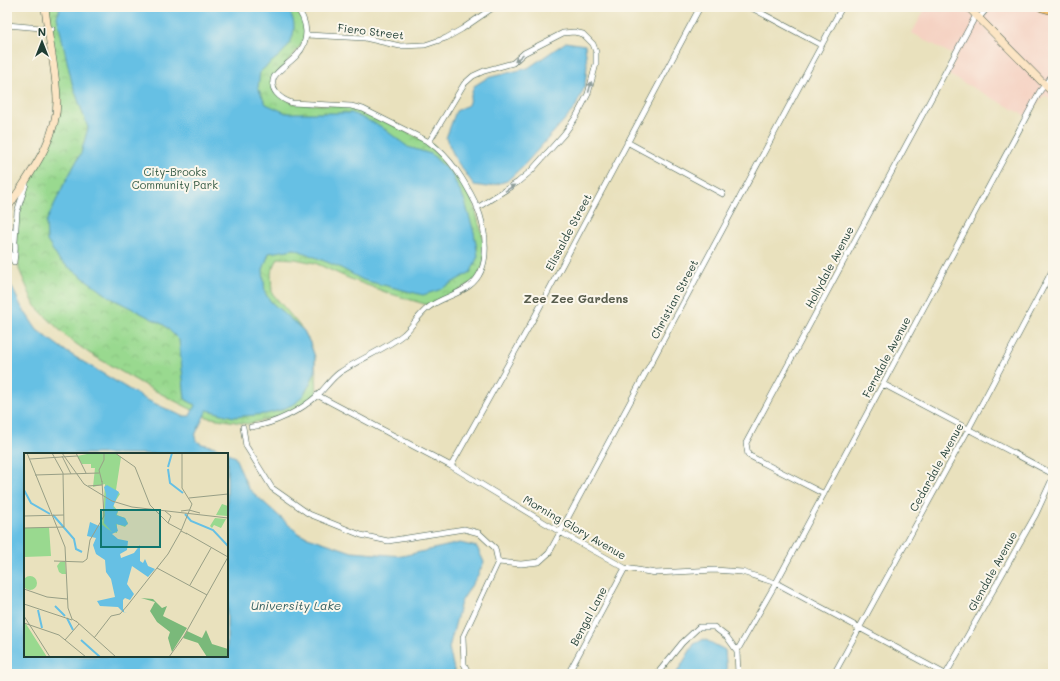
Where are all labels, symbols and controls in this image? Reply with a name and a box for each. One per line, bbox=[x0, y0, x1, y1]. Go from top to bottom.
street label: Fiero Street bbox=[337, 19, 405, 43]
north arrow bbox=[22, 22, 62, 62]
text: N bbox=[38, 24, 46, 39]
one-way arrow bbox=[514, 53, 524, 62]
one-way arrow bbox=[587, 81, 593, 93]
park label: City-Brooks Community Park bbox=[132, 164, 218, 192]
one-way arrow bbox=[504, 184, 516, 191]
street label: Elissalde Street bbox=[541, 191, 595, 273]
street label: Hollydale Avenue bbox=[801, 223, 857, 311]
street label: Christian Street bbox=[647, 257, 701, 341]
district label: Zee Zee Gardens bbox=[524, 290, 628, 306]
street label: Ferndale Avenue bbox=[858, 314, 914, 400]
street label: Cedardale Avenue bbox=[905, 420, 967, 514]
inset map bbox=[24, 453, 228, 657]
street label: Morning Glory Avenue bbox=[521, 491, 629, 563]
street label: Glendale Avenue bbox=[964, 528, 1020, 613]
street label: Bengal Lane bbox=[566, 584, 610, 648]
water label: University Lake bbox=[251, 597, 341, 613]

